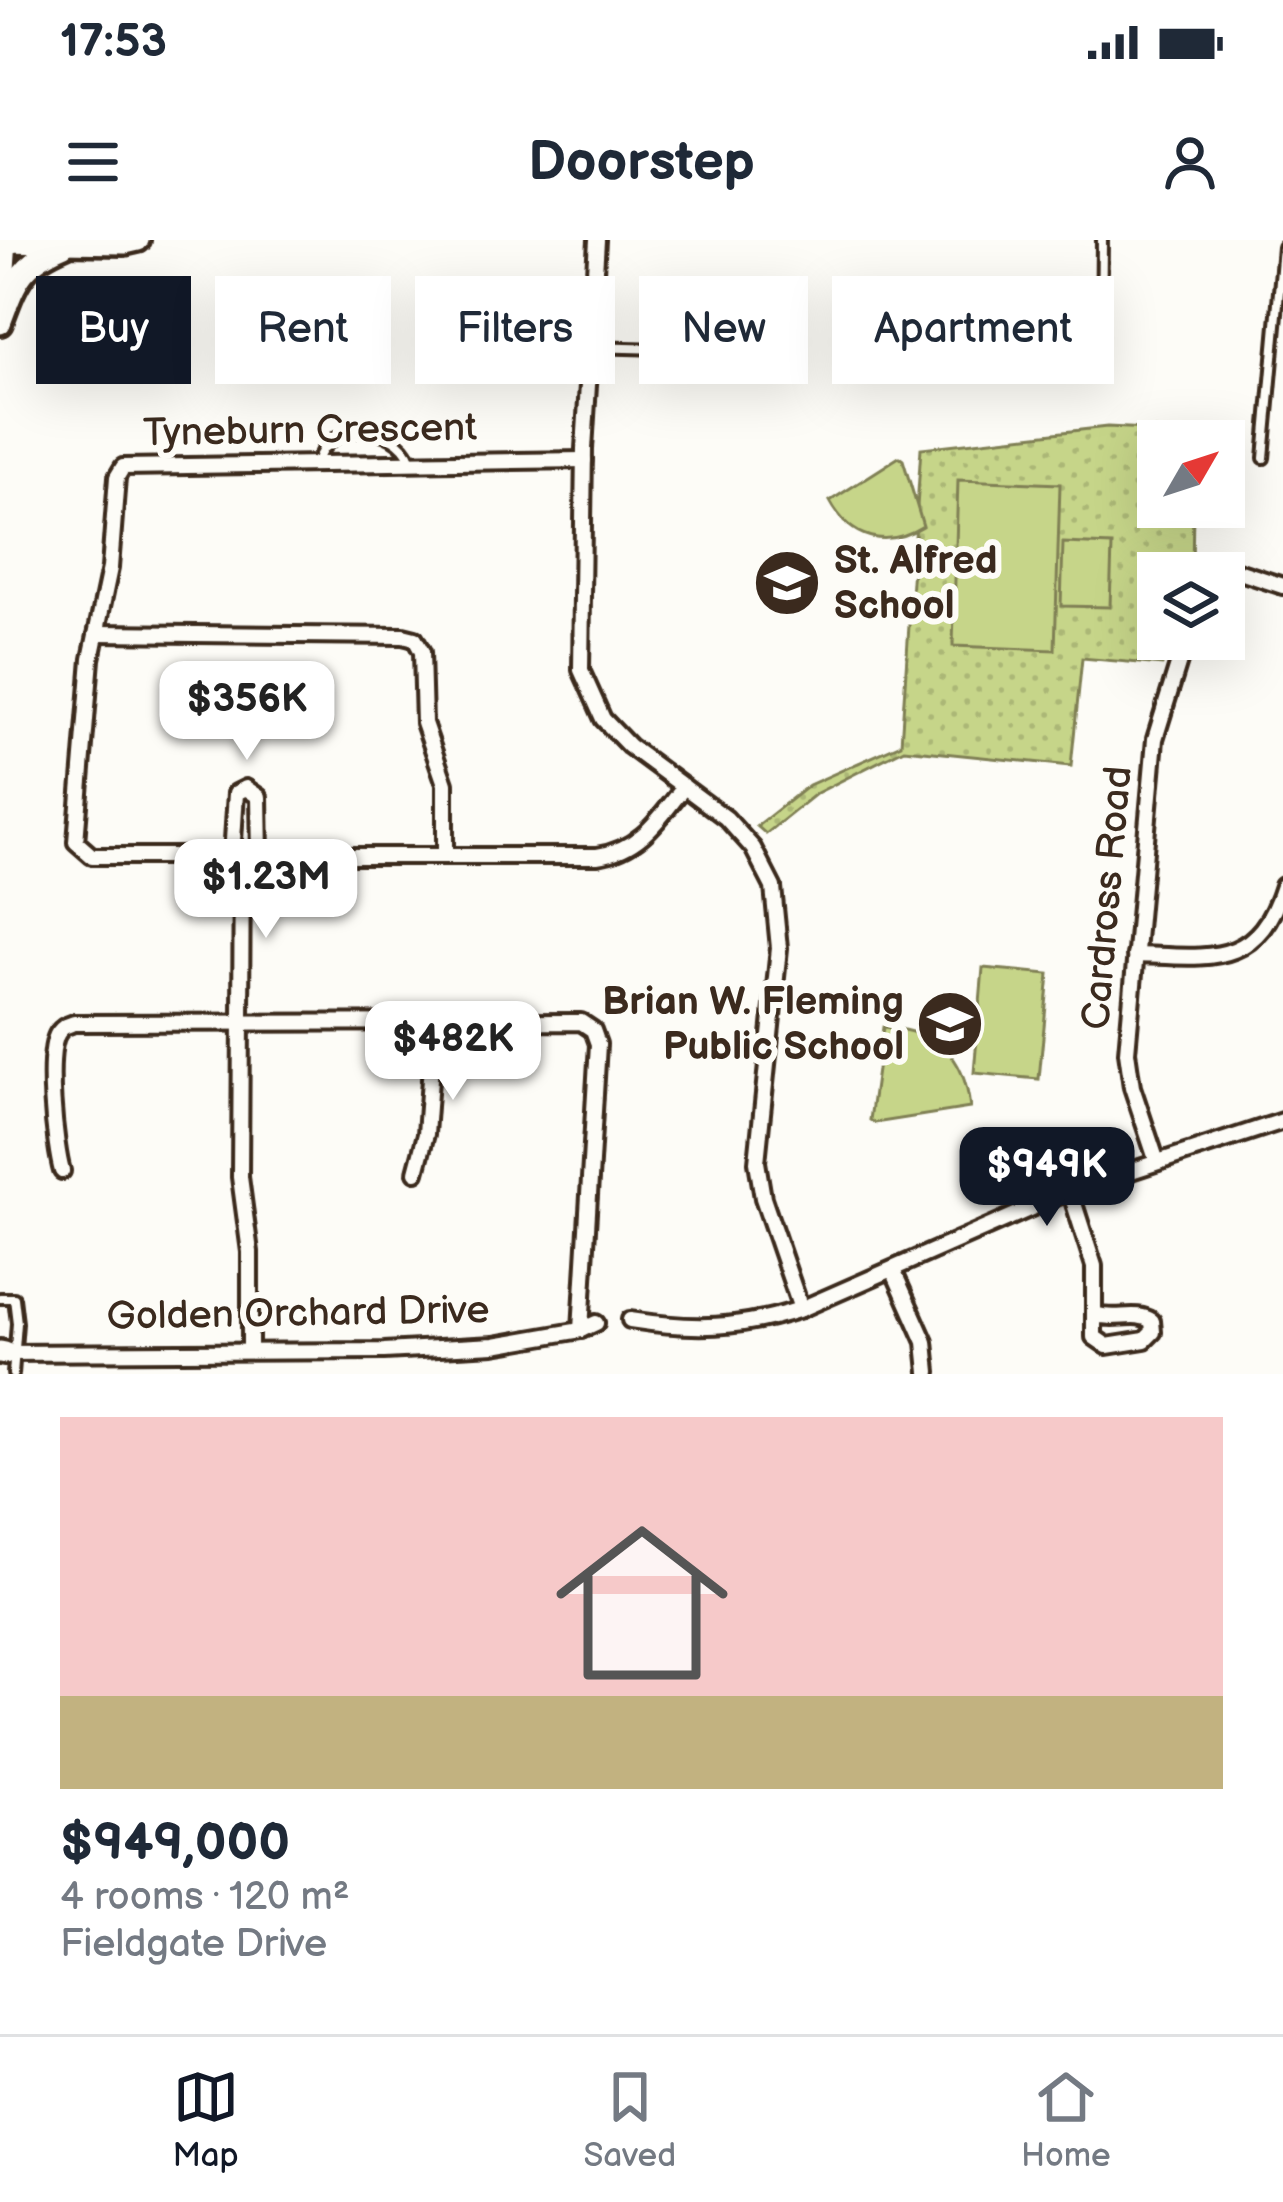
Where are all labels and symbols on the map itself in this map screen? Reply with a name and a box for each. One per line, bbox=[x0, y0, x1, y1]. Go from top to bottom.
street label: Tyneburn Crescent bbox=[143, 405, 477, 457]
north arrow bbox=[1137, 420, 1245, 528]
place label: St. Alfred School bbox=[834, 538, 997, 630]
school or university icon: St. Alfred School bbox=[752, 548, 822, 618]
pin: $356K bbox=[163, 661, 331, 763]
street label: Cardross Road bbox=[1073, 764, 1143, 1032]
pin: $1.23M bbox=[168, 839, 364, 941]
place label: Brian W. Fleming Public School bbox=[602, 979, 904, 1071]
school or university icon: Brian W. Fleming Public School bbox=[915, 989, 985, 1059]
pin: $482K bbox=[369, 1001, 537, 1103]
pin: $949K bbox=[963, 1127, 1131, 1229]
street label: Golden Orchard Drive bbox=[106, 1287, 490, 1341]

